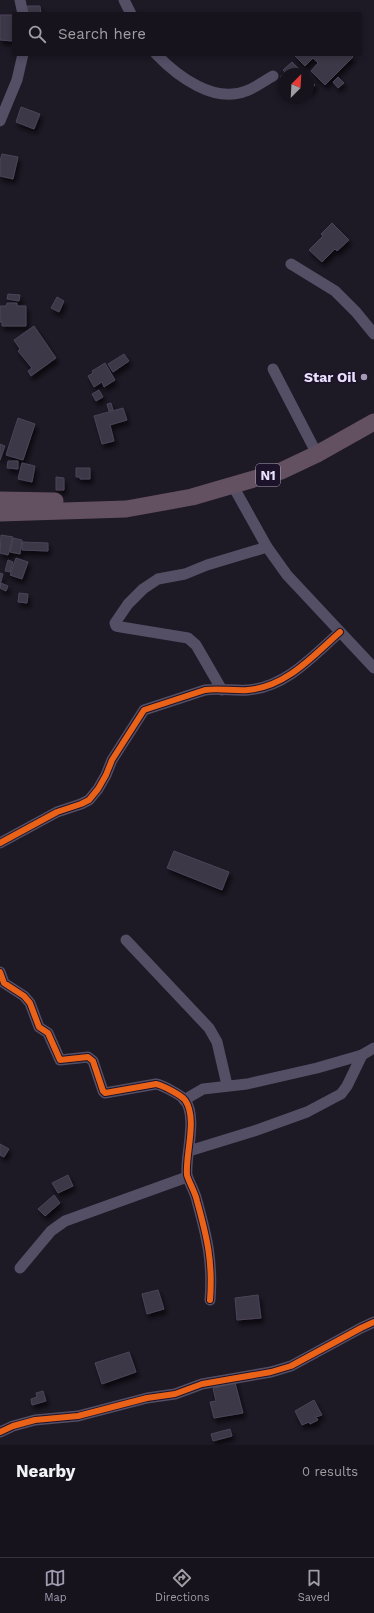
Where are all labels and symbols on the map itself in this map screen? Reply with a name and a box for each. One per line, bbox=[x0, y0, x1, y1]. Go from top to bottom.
north arrow bbox=[278, 68, 314, 104]
place label: Star Oil bbox=[304, 369, 356, 385]
marker: Star Oil bbox=[359, 372, 369, 382]
road number: N1 bbox=[256, 464, 280, 486]

